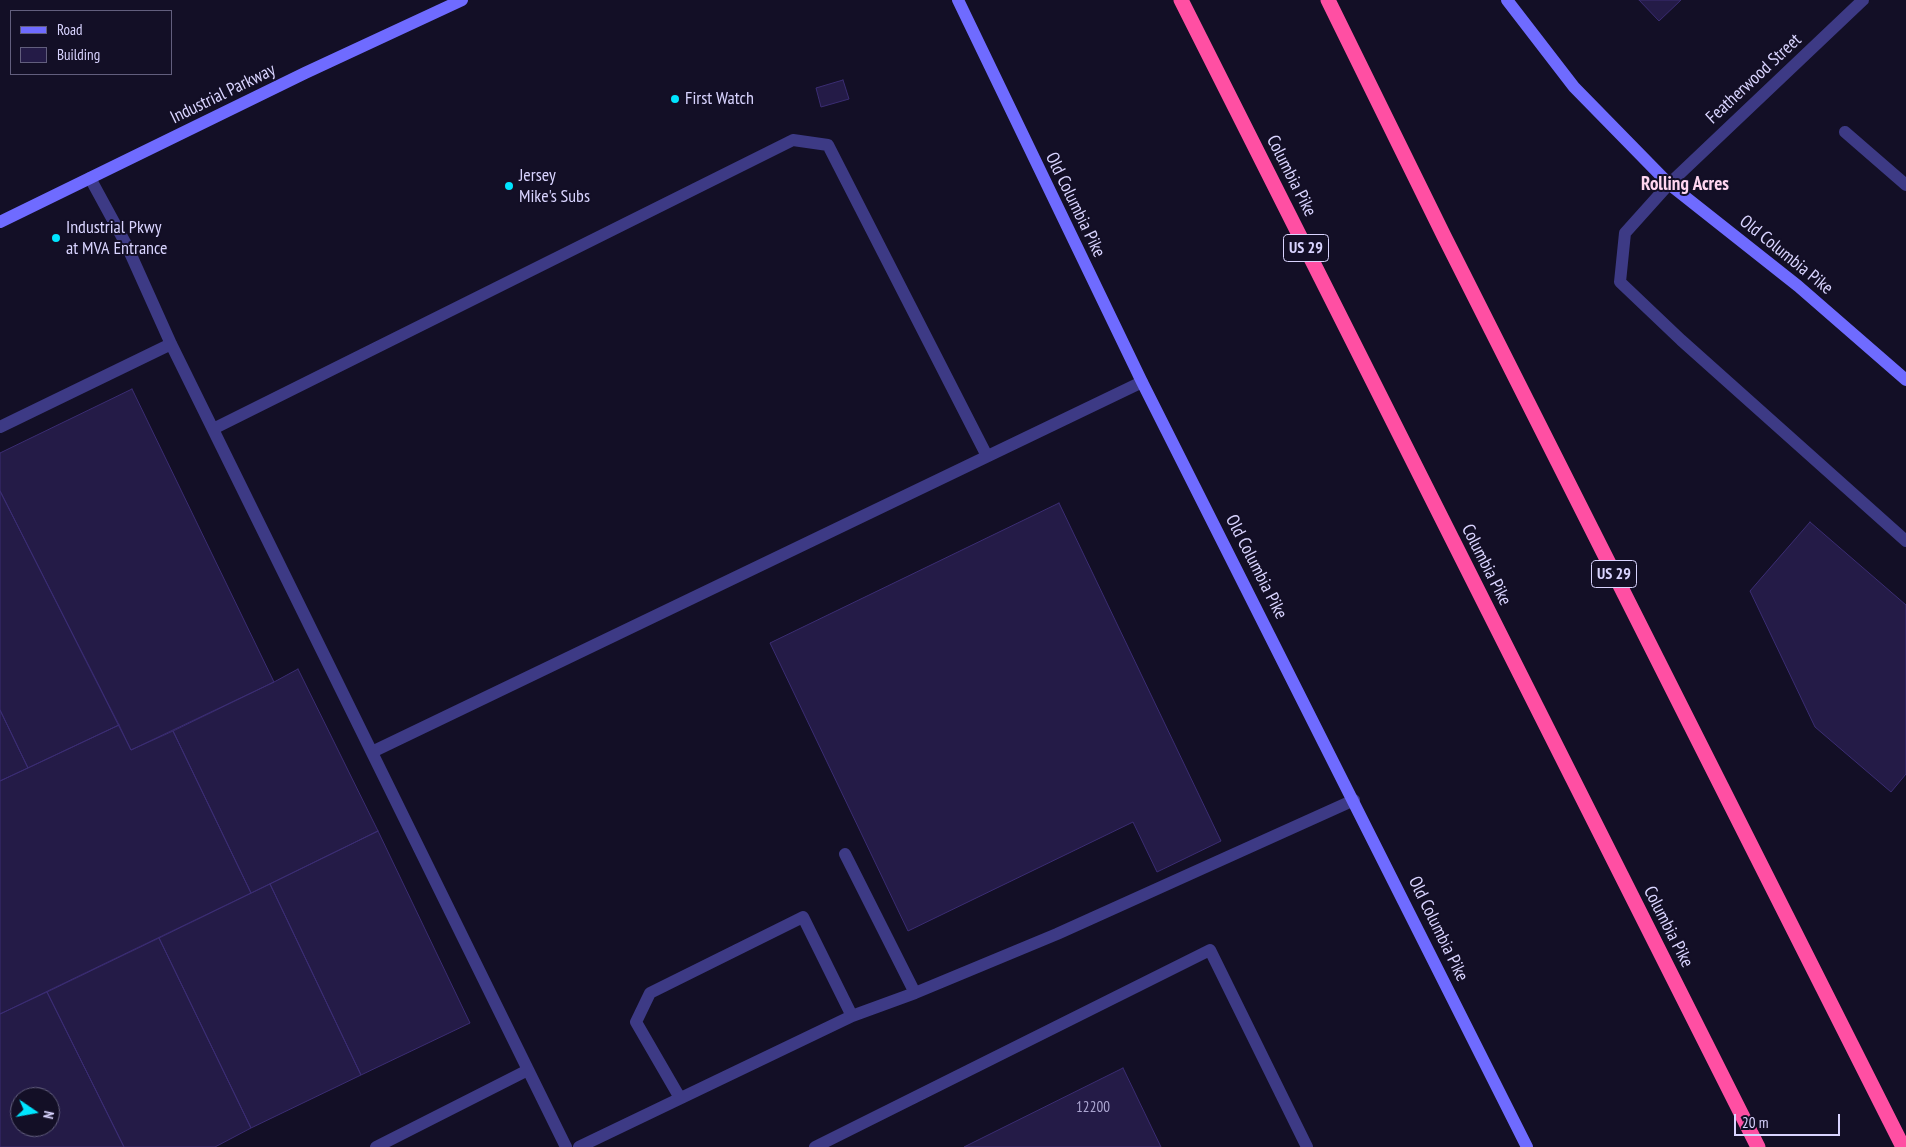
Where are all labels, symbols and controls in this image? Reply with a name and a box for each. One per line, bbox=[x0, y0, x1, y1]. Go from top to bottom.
legend bbox=[10, 10, 172, 75]
text: Road bbox=[57, 20, 83, 39]
street label: Featherwood Street bbox=[1702, 29, 1806, 129]
text: Building bbox=[57, 45, 100, 64]
street label: Industrial Parkway bbox=[167, 59, 279, 129]
place label: First Watch bbox=[685, 88, 754, 110]
marker: First Watch bbox=[669, 93, 681, 105]
street label: Columbia Pike bbox=[1261, 132, 1321, 220]
street label: Old Columbia Pike bbox=[1040, 149, 1110, 261]
place label: Jersey Mike's Subs bbox=[519, 165, 590, 208]
district label: Rolling Acres bbox=[1641, 174, 1729, 196]
marker: Jersey Mike's Subs bbox=[503, 180, 515, 192]
street label: Old Columbia Pike bbox=[1735, 211, 1837, 299]
place label: Industrial Pkwy at MVA Entrance bbox=[66, 217, 168, 260]
marker: Industrial Pkwy at MVA Entrance bbox=[50, 232, 62, 244]
road number: US 29 bbox=[1284, 234, 1328, 262]
street label: Old Columbia Pike bbox=[1221, 511, 1291, 623]
street label: Columbia Pike bbox=[1456, 521, 1516, 609]
road number: US 29 bbox=[1592, 560, 1636, 588]
street label: Old Columbia Pike bbox=[1403, 873, 1473, 985]
street label: Columbia Pike bbox=[1638, 883, 1698, 971]
north arrow bbox=[10, 1087, 60, 1137]
house number: 12200 bbox=[1076, 1099, 1110, 1117]
scale bar bbox=[1736, 1104, 1842, 1136]
text: N bbox=[39, 1109, 58, 1120]
text: 20 m bbox=[1742, 1113, 1768, 1132]

